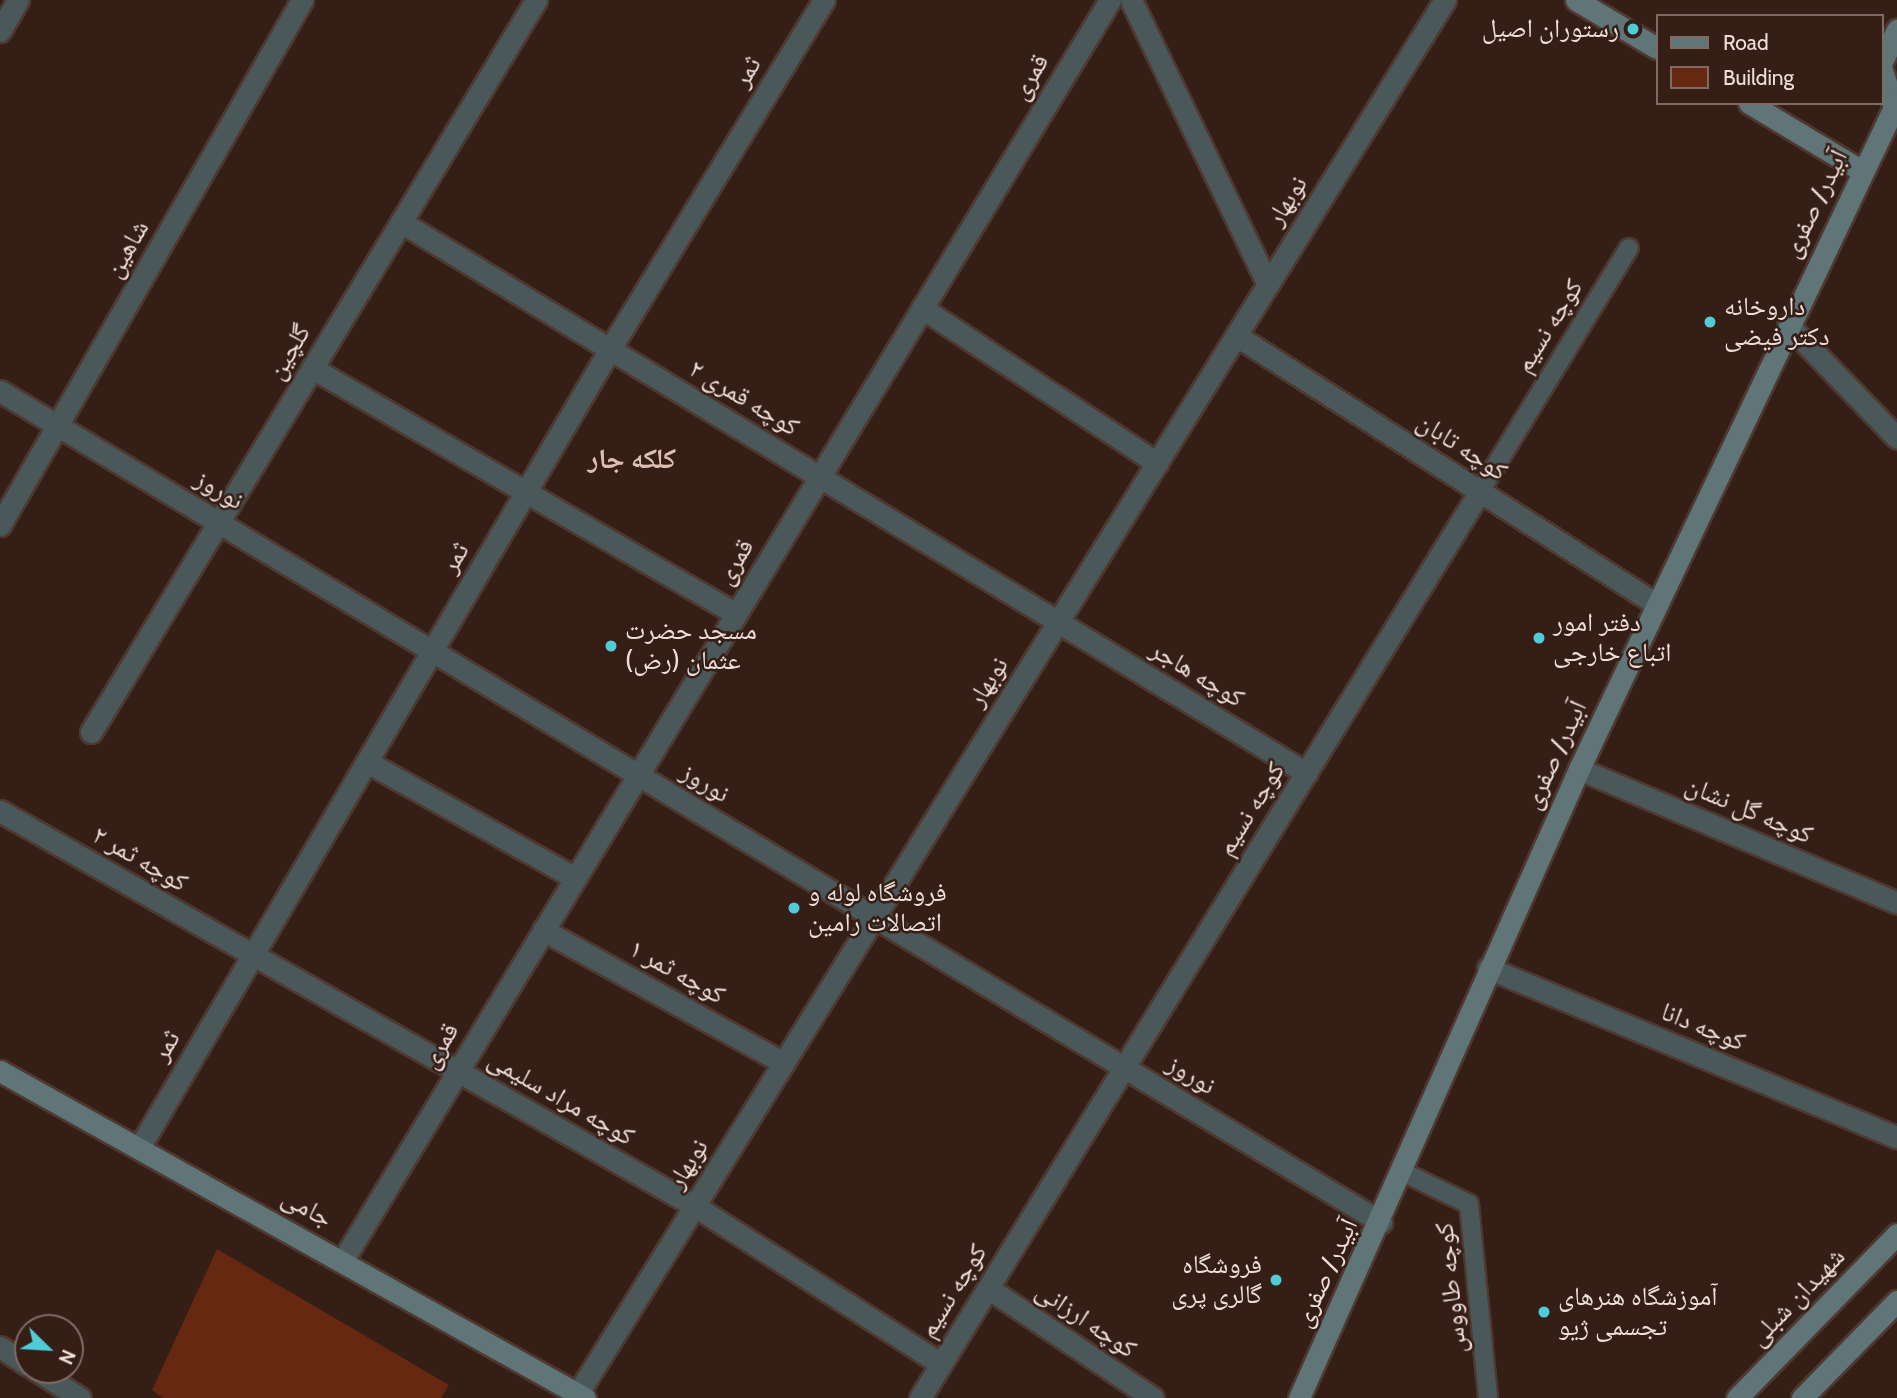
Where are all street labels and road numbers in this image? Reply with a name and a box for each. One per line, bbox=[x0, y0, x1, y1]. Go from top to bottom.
street label: قمری bbox=[1004, 48, 1056, 106]
street label: ثمر bbox=[726, 51, 768, 93]
street label: آبیدر/ صفری bbox=[1775, 145, 1855, 263]
street label: نوبهار bbox=[1260, 170, 1314, 232]
street label: شاهین bbox=[98, 215, 156, 283]
street label: کوچه نسیم bbox=[1508, 273, 1590, 379]
street label: گلچین bbox=[260, 319, 318, 385]
street label: کوچه قمری ۲ bbox=[683, 353, 805, 443]
street label: کوچه تابان bbox=[1411, 406, 1513, 488]
street label: نوروز bbox=[189, 463, 249, 517]
street label: قمری bbox=[709, 533, 761, 591]
street label: ثمر bbox=[434, 537, 476, 579]
street label: کوچه هاجر bbox=[1144, 634, 1250, 714]
street label: نوبهار bbox=[961, 651, 1015, 713]
street label: آبیدر/ صفری bbox=[1516, 696, 1594, 814]
street label: نوروز bbox=[675, 756, 735, 810]
street label: کوچه نسیم bbox=[1210, 756, 1292, 862]
street label: کوچه گل نشان bbox=[1681, 769, 1817, 851]
street label: کوچه ثمر ۲ bbox=[87, 819, 193, 899]
street label: کوچه ثمر ۱ bbox=[624, 933, 730, 1011]
street label: کوچه دانا bbox=[1656, 996, 1750, 1058]
street label: قمری bbox=[414, 1017, 466, 1075]
street label: ثمر bbox=[145, 1025, 187, 1067]
street label: کوچه مراد سلیمی bbox=[482, 1044, 640, 1152]
street label: نوروز bbox=[1161, 1048, 1221, 1102]
street label: نوبهار bbox=[661, 1133, 715, 1195]
street label: جامی bbox=[276, 1182, 338, 1234]
street label: آبیدر/ صفری bbox=[1287, 1214, 1365, 1332]
street label: کوچه طاووس bbox=[1429, 1221, 1473, 1355]
street label: کوچه نسیم bbox=[912, 1238, 994, 1344]
street label: شهیدان شبلی bbox=[1742, 1241, 1852, 1353]
street label: کوچه ارزانی bbox=[1030, 1275, 1142, 1365]

